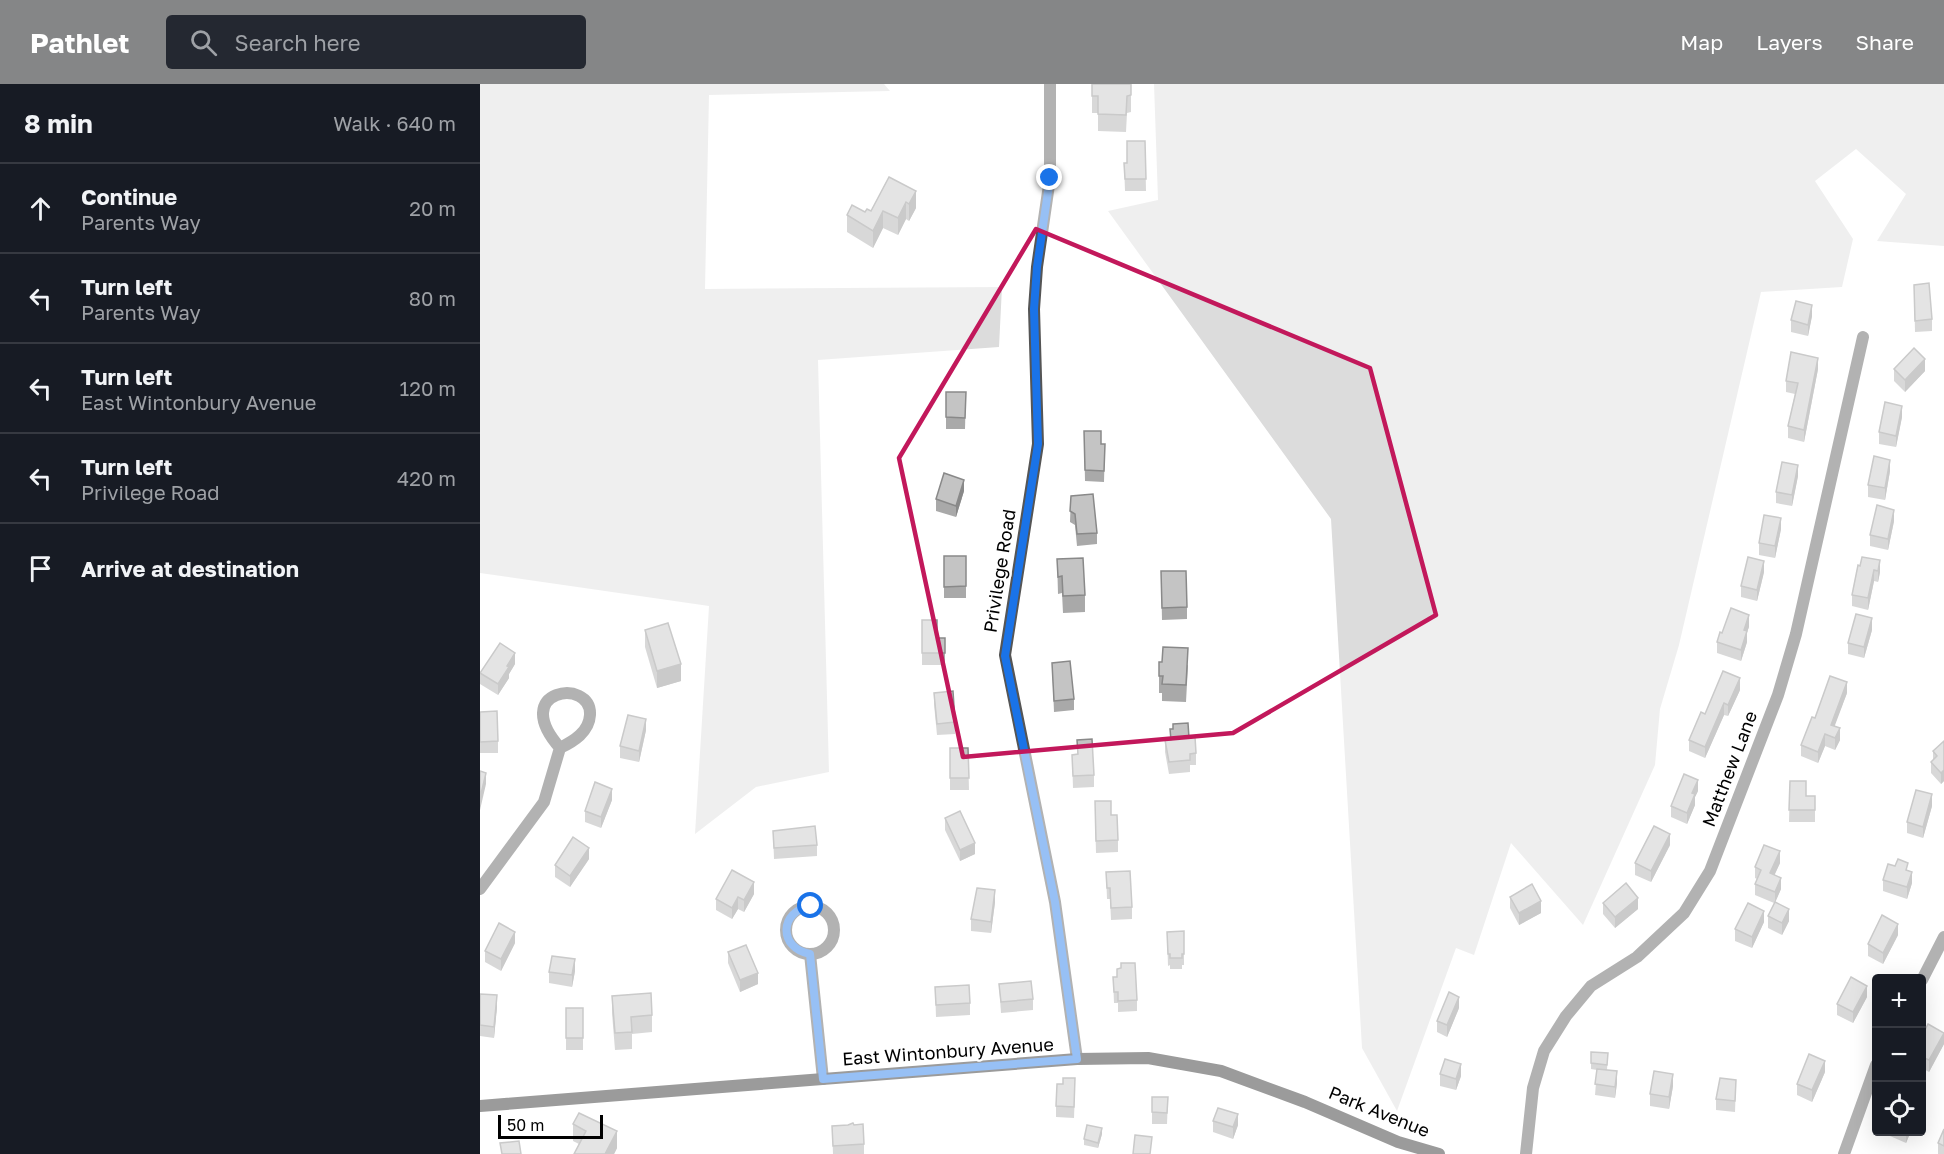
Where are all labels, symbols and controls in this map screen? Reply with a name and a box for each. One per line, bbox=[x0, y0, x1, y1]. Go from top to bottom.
search box bbox=[166, 15, 586, 69]
text: Pathlet bbox=[30, 26, 130, 59]
icon: search bbox=[187, 26, 220, 59]
text: Search here bbox=[235, 29, 361, 56]
text: Map bbox=[1680, 29, 1723, 55]
text: Layers bbox=[1756, 29, 1823, 55]
text: Share bbox=[1856, 29, 1914, 55]
text: 8 min bbox=[24, 108, 93, 139]
text: Walk · 640 m bbox=[333, 111, 456, 135]
route end bbox=[1036, 164, 1062, 190]
text: Continue bbox=[81, 183, 177, 210]
icon: ahead bbox=[24, 192, 57, 225]
text: 20 m bbox=[409, 196, 456, 220]
text: Parents Way bbox=[81, 210, 201, 234]
text: Turn left bbox=[81, 273, 172, 300]
icon: left bbox=[24, 282, 57, 315]
text: 80 m bbox=[409, 286, 456, 310]
text: Parents Way bbox=[81, 300, 201, 324]
text: Turn left bbox=[81, 363, 172, 390]
icon: left bbox=[24, 372, 57, 405]
text: 120 m bbox=[400, 376, 456, 400]
text: East Wintonbury Avenue bbox=[81, 390, 316, 414]
text: Turn left bbox=[81, 453, 172, 480]
icon: left bbox=[24, 462, 57, 495]
text: 420 m bbox=[397, 466, 456, 490]
text: Privilege Road bbox=[81, 480, 220, 504]
street label: Privilege Road bbox=[978, 508, 1020, 634]
icon: arrive bbox=[24, 552, 57, 585]
text: Arrive at destination bbox=[81, 555, 299, 582]
street label: Matthew Lane bbox=[1697, 708, 1761, 830]
route start bbox=[797, 892, 823, 918]
map controls bbox=[1872, 974, 1926, 1136]
button: + bbox=[1872, 974, 1926, 1028]
button: − bbox=[1872, 1028, 1926, 1082]
street label: East Wintonbury Avenue bbox=[841, 1033, 1054, 1069]
street label: Park Avenue bbox=[1326, 1081, 1433, 1141]
button: locate bbox=[1872, 1082, 1926, 1136]
scale bar bbox=[498, 1112, 603, 1140]
text: 50 m bbox=[507, 1115, 544, 1135]

